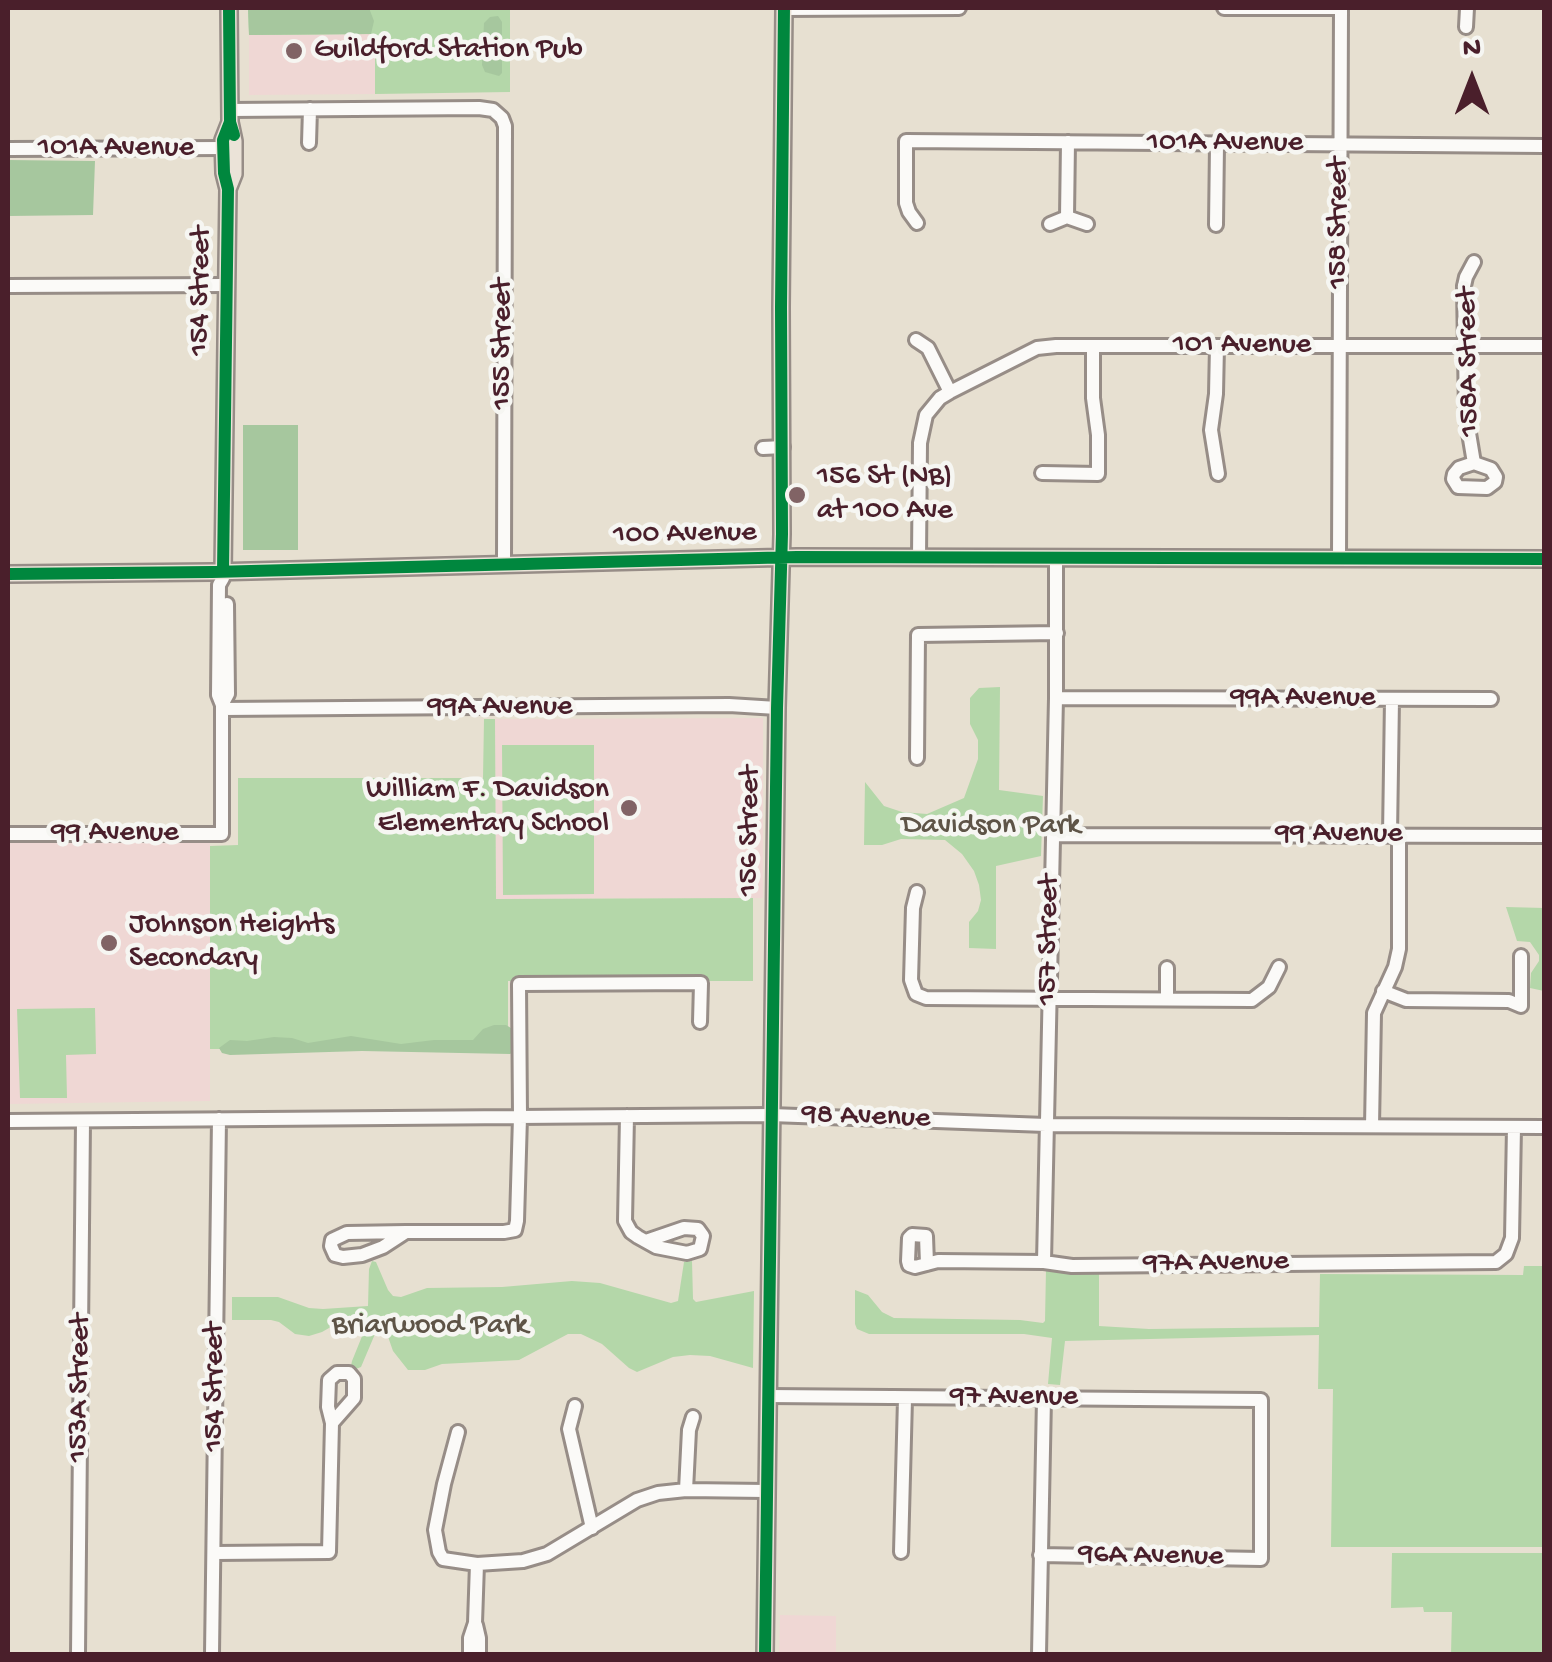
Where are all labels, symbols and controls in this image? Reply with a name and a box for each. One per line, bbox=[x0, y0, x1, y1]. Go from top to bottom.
north arrow bbox=[1422, 30, 1522, 130]
place label: Guildford Station Pub bbox=[314, 33, 583, 69]
text: N bbox=[1463, 33, 1481, 66]
marker: Guildford Station Pub bbox=[283, 40, 305, 62]
street label: 101A Avenue bbox=[1147, 126, 1303, 162]
street label: 101A Avenue bbox=[38, 131, 194, 167]
street label: 158 Street bbox=[1322, 157, 1358, 289]
street label: 154 Street bbox=[183, 226, 221, 356]
street label: 155 Street bbox=[486, 279, 522, 409]
street label: 158A Street bbox=[1451, 287, 1489, 437]
street label: 101 Avenue bbox=[1173, 328, 1311, 364]
place label: 156 St (NB) at 100 Ave bbox=[817, 460, 953, 530]
marker: 156 St (NB) at 100 Ave bbox=[786, 484, 808, 506]
street label: 100 Avenue bbox=[613, 516, 757, 554]
street label: 99A Avenue bbox=[1230, 681, 1376, 717]
street label: 99A Avenue bbox=[427, 690, 573, 726]
street label: 156 Street bbox=[732, 766, 770, 896]
place label: William F. Davidson Elementary School bbox=[366, 773, 609, 844]
marker: William F. Davidson Elementary School bbox=[618, 797, 640, 819]
park label: Davidson Park bbox=[902, 809, 1080, 845]
street label: 99 Avenue bbox=[51, 816, 179, 852]
street label: 99 Avenue bbox=[1275, 817, 1403, 853]
street label: 157 Street bbox=[1031, 874, 1069, 1006]
place label: Johnson Heights Secondary bbox=[129, 908, 334, 978]
marker: Johnson Heights Secondary bbox=[98, 932, 120, 954]
street label: 98 Avenue bbox=[801, 1098, 931, 1138]
street label: 97A Avenue bbox=[1143, 1245, 1289, 1283]
park label: Briarwood Park bbox=[332, 1309, 528, 1345]
street label: 153A Street bbox=[62, 1314, 100, 1462]
street label: 154 Street bbox=[198, 1322, 234, 1452]
street label: 97 Avenue bbox=[950, 1380, 1078, 1416]
street label: 96A Avenue bbox=[1078, 1538, 1224, 1576]

